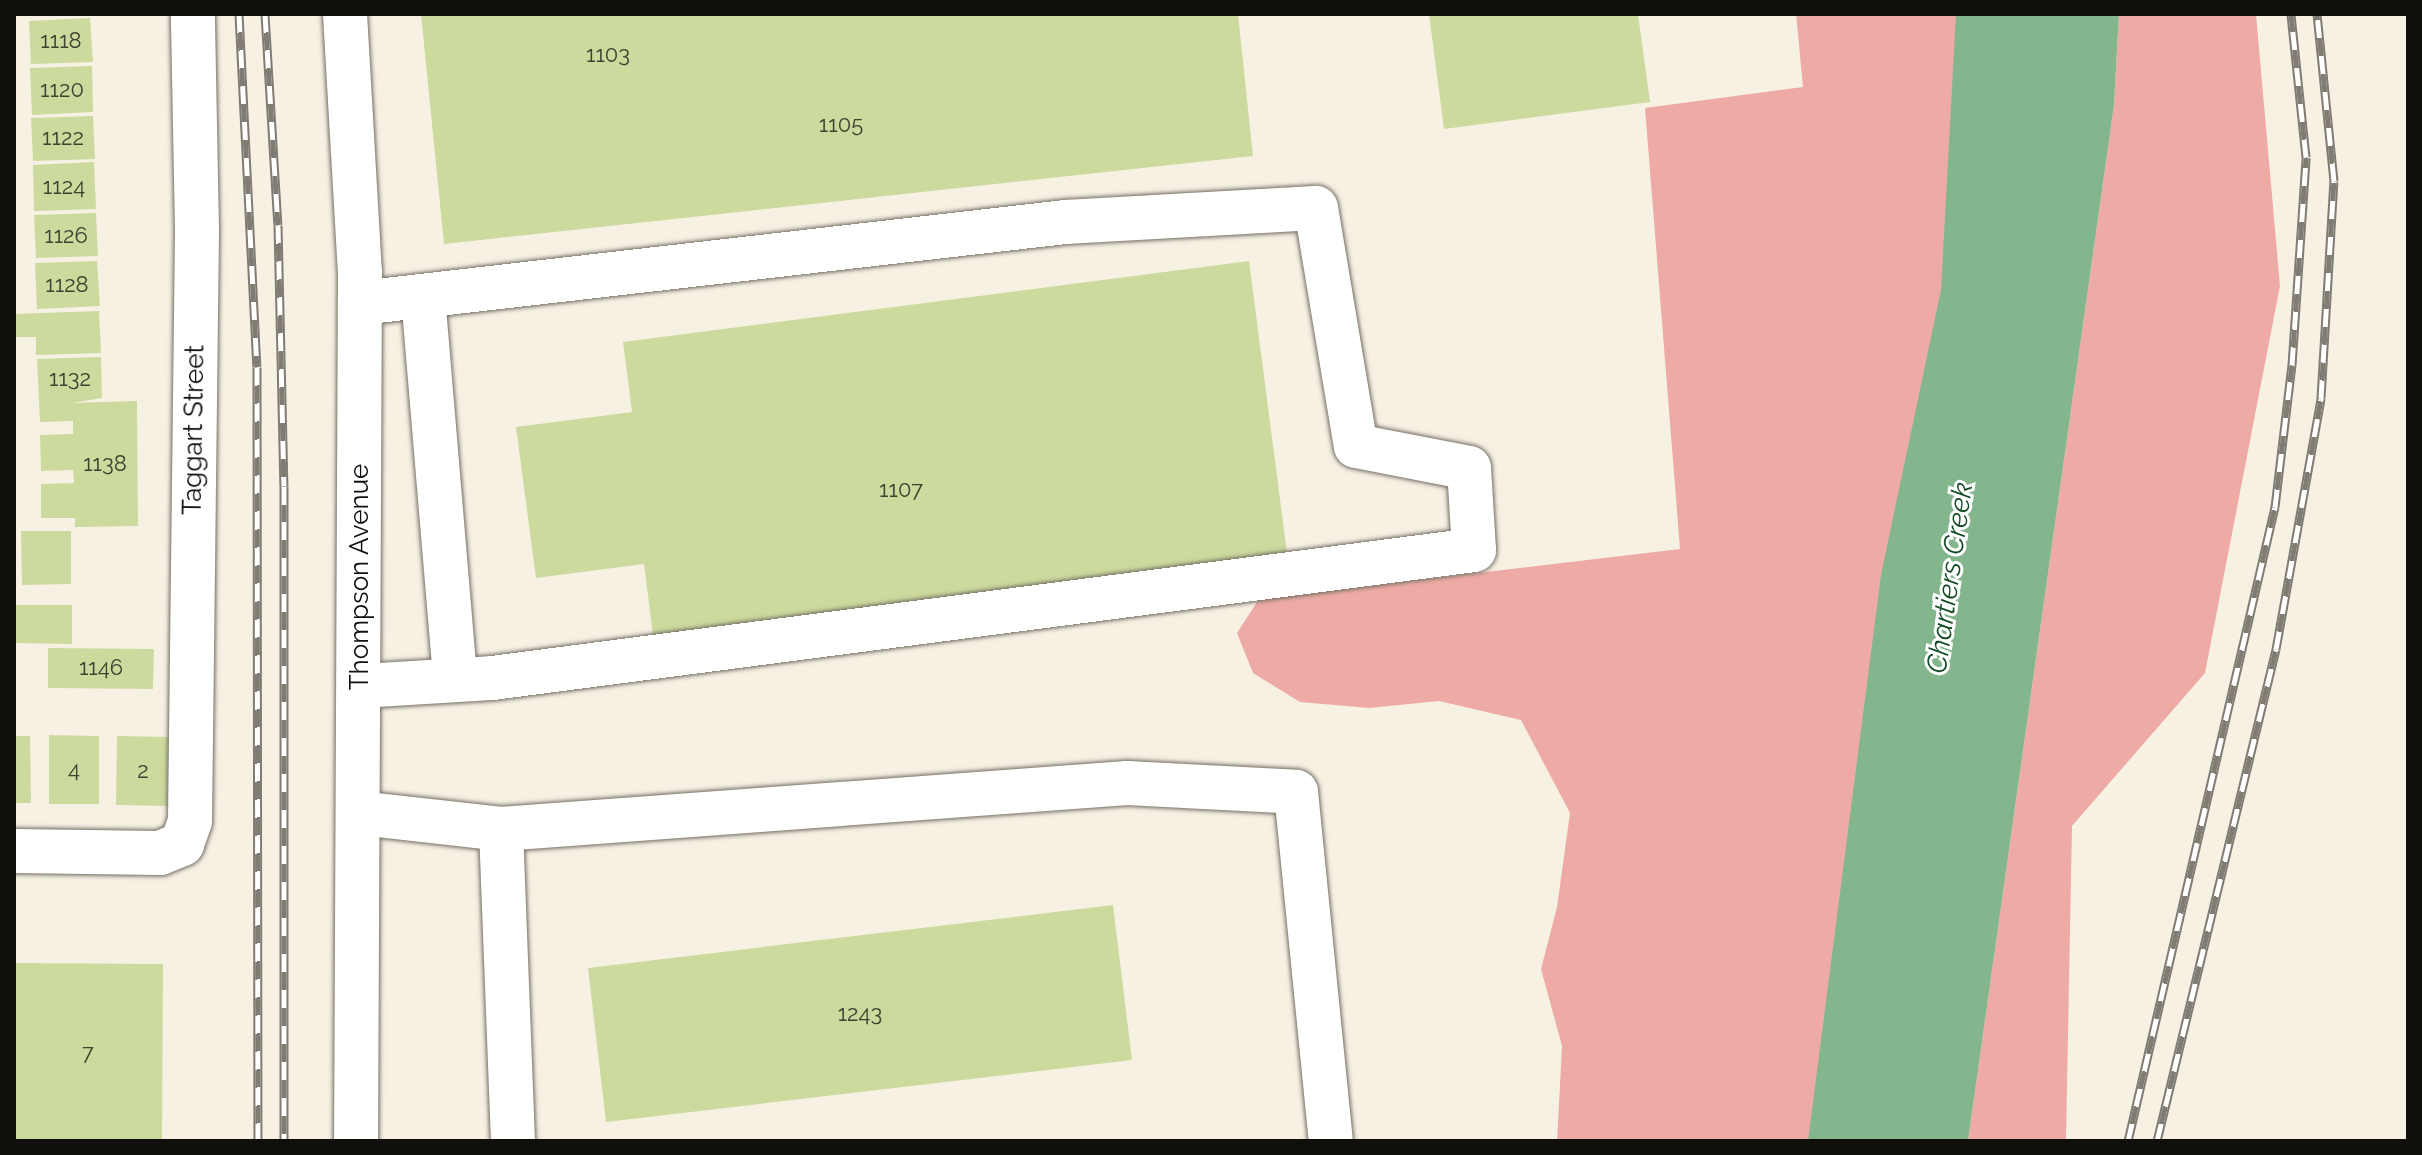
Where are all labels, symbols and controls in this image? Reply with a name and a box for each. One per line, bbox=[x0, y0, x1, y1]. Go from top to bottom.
house number: 1118 bbox=[40, 28, 82, 54]
house number: 1103 bbox=[586, 42, 630, 68]
house number: 1120 bbox=[40, 77, 84, 103]
house number: 1105 bbox=[819, 112, 863, 138]
house number: 1122 bbox=[42, 125, 84, 151]
house number: 1124 bbox=[43, 174, 85, 200]
house number: 1126 bbox=[44, 223, 88, 249]
house number: 1128 bbox=[45, 272, 89, 298]
street label: Taggart Street bbox=[177, 345, 211, 515]
house number: 1132 bbox=[49, 366, 91, 392]
house number: 1138 bbox=[83, 451, 127, 477]
street label: Thompson Avenue bbox=[344, 463, 376, 691]
house number: 1107 bbox=[879, 477, 923, 503]
water label: Chartiers Creek bbox=[1920, 480, 1980, 676]
house number: 1146 bbox=[79, 655, 123, 681]
house number: 4 bbox=[68, 757, 80, 783]
house number: 2 bbox=[137, 758, 149, 784]
house number: 1243 bbox=[838, 1001, 882, 1027]
house number: 7 bbox=[82, 1040, 94, 1066]

